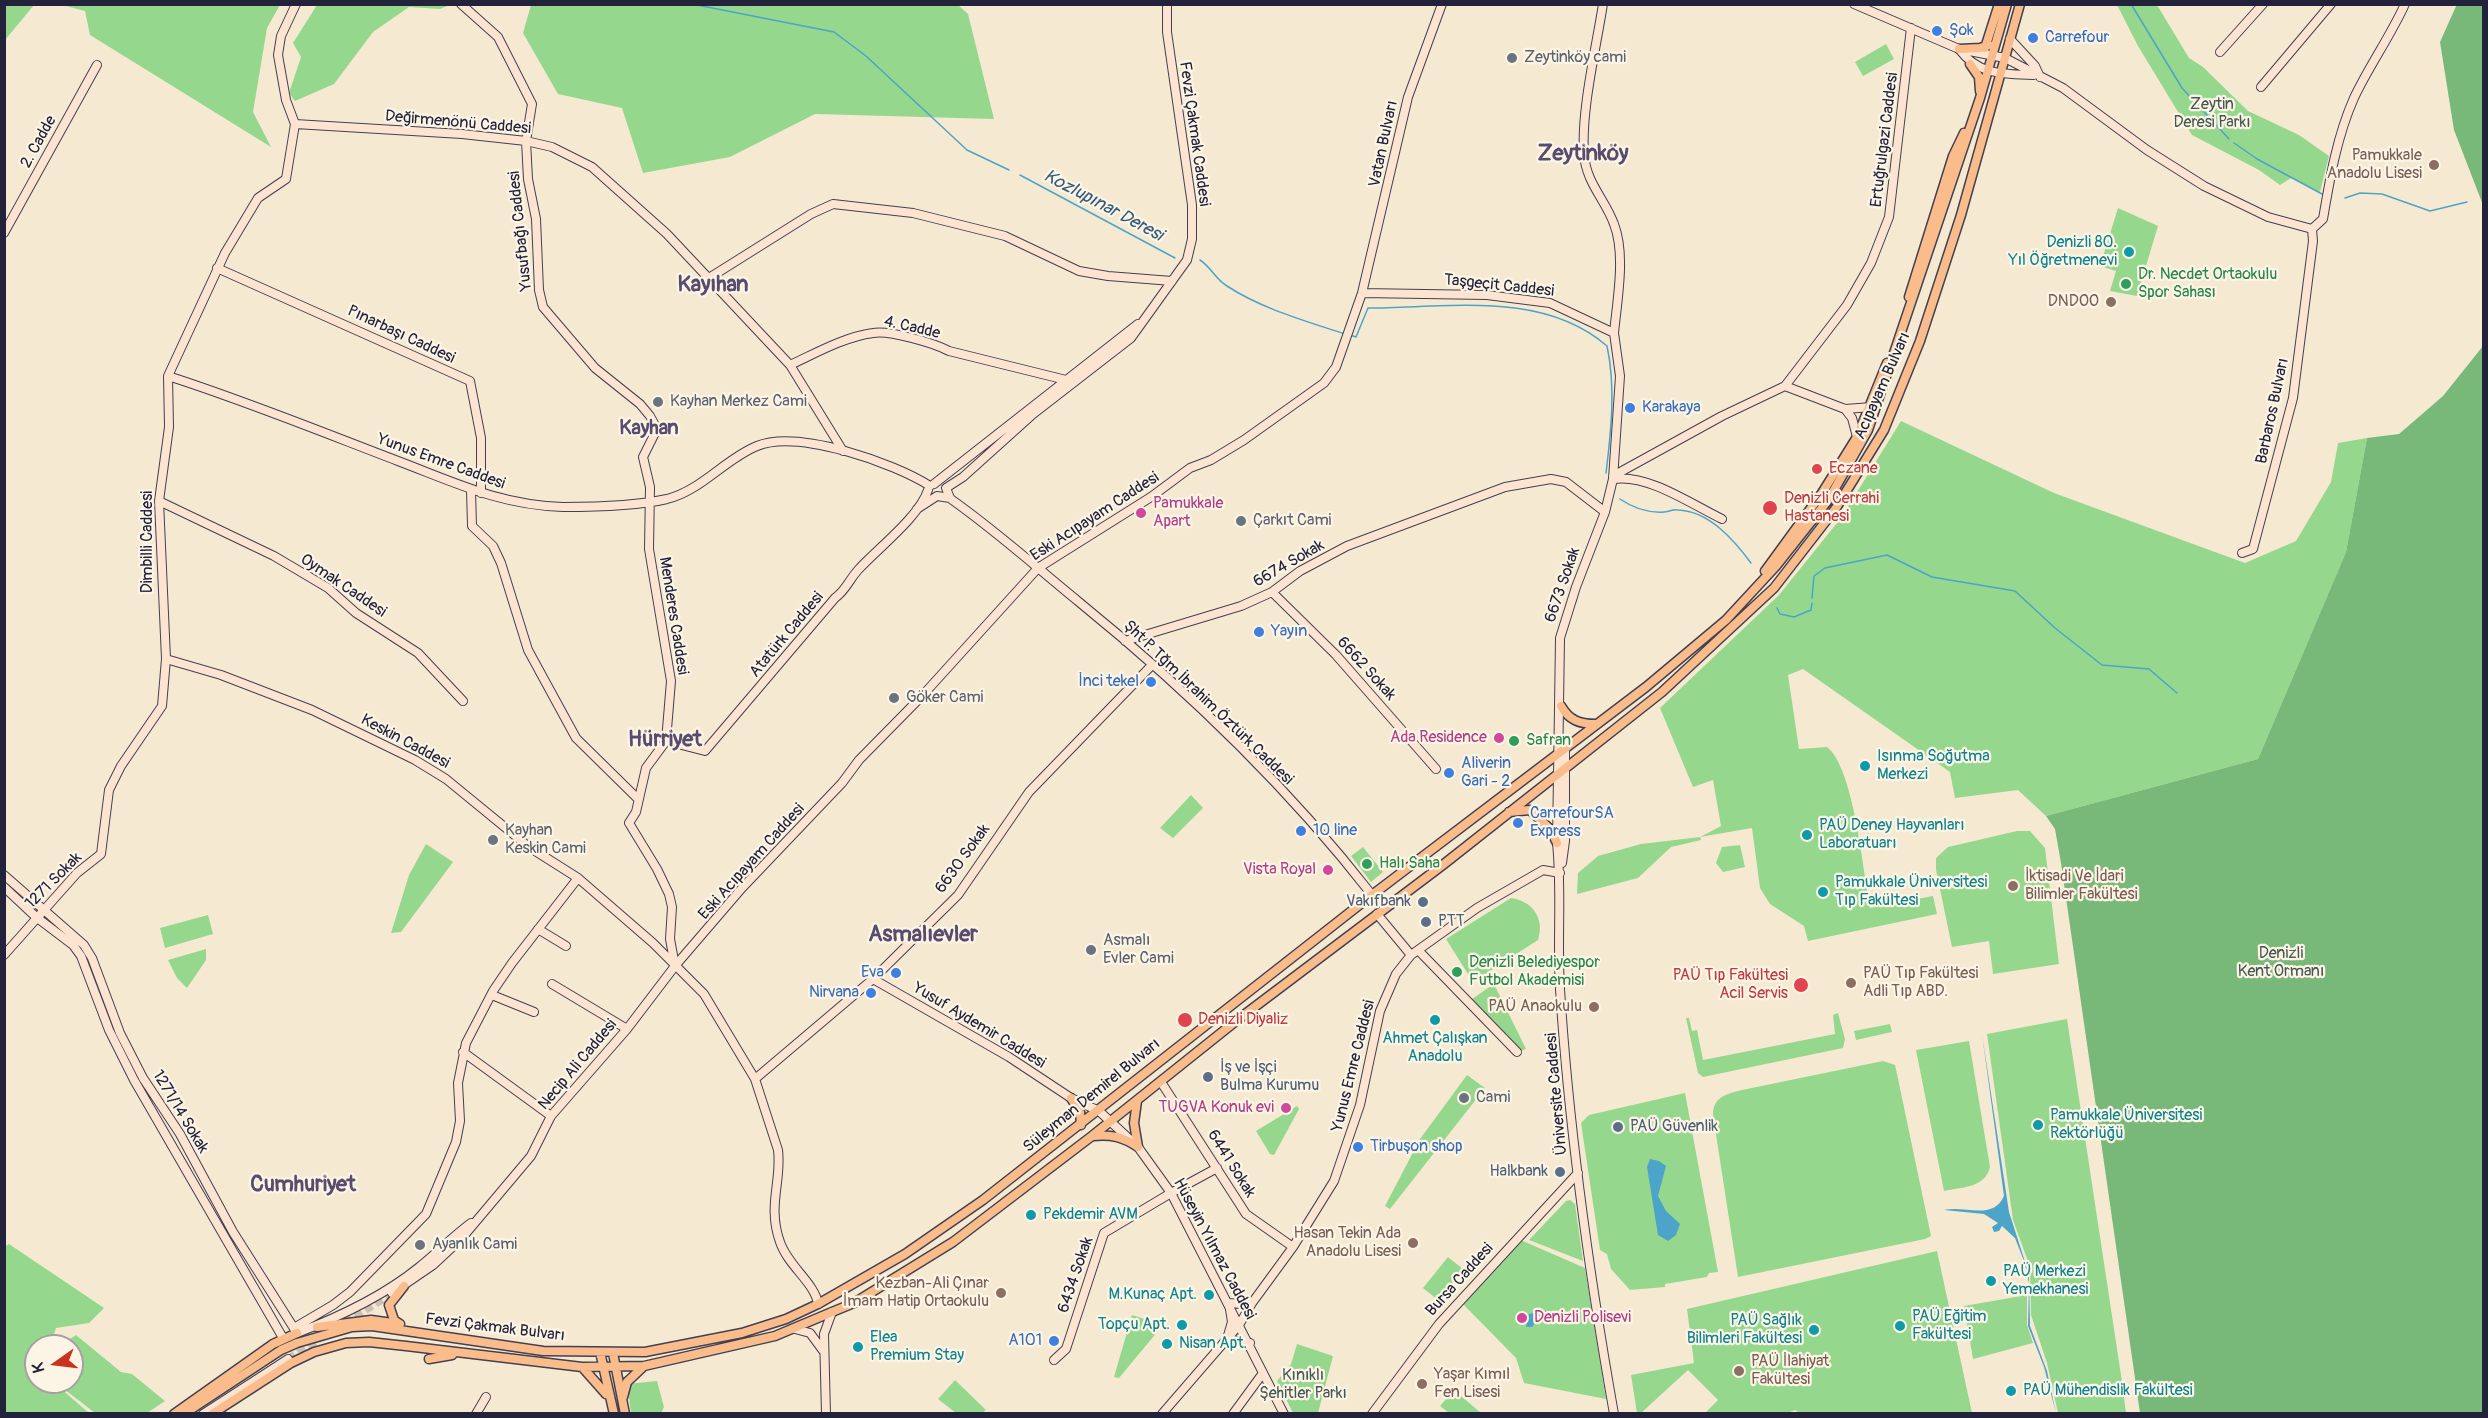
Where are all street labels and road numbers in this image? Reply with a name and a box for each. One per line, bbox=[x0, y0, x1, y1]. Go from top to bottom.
street label: Fevzi Çakmak Caddesi bbox=[1174, 60, 1214, 208]
street label: Ertuğrulgazi Caddesi bbox=[1867, 72, 1903, 208]
street label: Vatan Bulvarı bbox=[1365, 99, 1403, 189]
street label: Değirmenönü Caddesi bbox=[384, 107, 532, 139]
street label: 2. Cadde bbox=[17, 112, 61, 172]
street label: Yusufbağı Caddesi bbox=[505, 170, 537, 292]
street label: Taşgeçit Caddesi bbox=[1443, 271, 1555, 301]
street label: Pınarbaşı Caddesi bbox=[344, 302, 458, 368]
street label: 4. Cadde bbox=[882, 312, 942, 344]
street label: Acıpayam Bulvarı bbox=[1851, 329, 1915, 443]
street label: Barbaros Bulvarı bbox=[2252, 356, 2294, 466]
street label: Yunus Emre Caddesi bbox=[374, 430, 508, 494]
street label: Eski Acıpayam Caddesi bbox=[1027, 468, 1163, 566]
street label: Dimbilli Caddesi bbox=[138, 491, 158, 593]
street label: 6674 Sokak bbox=[1250, 536, 1328, 592]
street label: 6673 Sokak bbox=[1541, 545, 1585, 625]
street label: Oymak Caddesi bbox=[296, 550, 390, 622]
street label: Menderes Caddesi bbox=[654, 556, 692, 676]
street label: Atatürk Caddesi bbox=[746, 588, 828, 682]
street label: Şht P. Tğm İbrahim Öztürk Caddesi bbox=[1119, 617, 1297, 789]
street label: 6662 Sokak bbox=[1332, 633, 1400, 705]
street label: Keskin Caddesi bbox=[357, 711, 453, 773]
street label: Eski Acıpayam Caddesi bbox=[695, 800, 809, 924]
street label: 6630 Sokak bbox=[932, 821, 994, 897]
street label: 1271 Sokak bbox=[22, 849, 86, 913]
street label: Yusuf Aydemir Caddesi bbox=[909, 979, 1049, 1073]
street label: Yunus Emre Caddesi bbox=[1328, 998, 1380, 1134]
street label: Necip Ali Caddesi bbox=[535, 1016, 621, 1114]
street label: Üniversite Caddesi bbox=[1542, 1032, 1572, 1156]
street label: Süleyman Demirel Bulvarı bbox=[1020, 1035, 1164, 1157]
street label: 1271/14 Sokak bbox=[148, 1067, 212, 1157]
street label: 6441 Sokak bbox=[1203, 1127, 1259, 1201]
street label: Hüseyin Yılmaz Caddesi bbox=[1169, 1175, 1259, 1323]
street label: 6434 Sokak bbox=[1054, 1235, 1098, 1315]
street label: Bursa Caddesi bbox=[1422, 1239, 1498, 1321]
street label: Fevzi Çakmak Bulvarı bbox=[424, 1310, 566, 1346]

